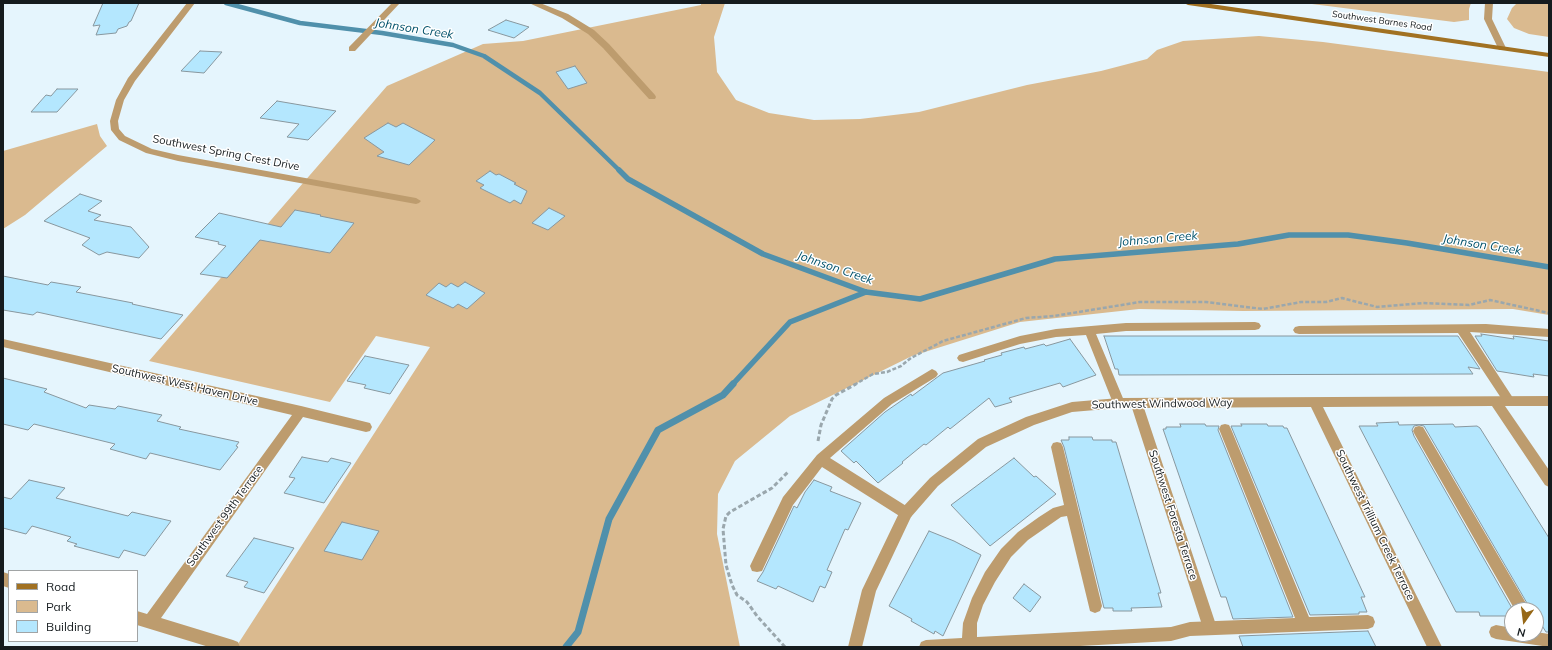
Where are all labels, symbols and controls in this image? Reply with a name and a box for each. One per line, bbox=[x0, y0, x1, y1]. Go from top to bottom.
street label: Southwest Barnes Road bbox=[1331, 9, 1433, 33]
water label: Johnson Creek bbox=[374, 16, 454, 42]
street label: Southwest Spring Crest Drive bbox=[151, 132, 301, 174]
water label: Johnson Creek bbox=[1118, 228, 1198, 250]
water label: Johnson Creek bbox=[1442, 232, 1522, 258]
water label: Johnson Creek bbox=[795, 248, 875, 288]
street label: Southwest West Haven Drive bbox=[111, 362, 259, 408]
street label: Southwest Windwood Way bbox=[1092, 396, 1232, 412]
street label: Southwest Trillium Creek Terrace bbox=[1333, 447, 1417, 603]
street label: Southwest Foresta Terrace bbox=[1146, 448, 1200, 582]
street label: Southwest 99th Terrace bbox=[184, 463, 266, 569]
legend bbox=[8, 570, 138, 642]
text: Road bbox=[46, 579, 75, 594]
text: Park bbox=[46, 599, 71, 614]
north arrow bbox=[1504, 602, 1544, 642]
text: Building bbox=[46, 619, 91, 634]
text: N bbox=[1516, 625, 1527, 640]

